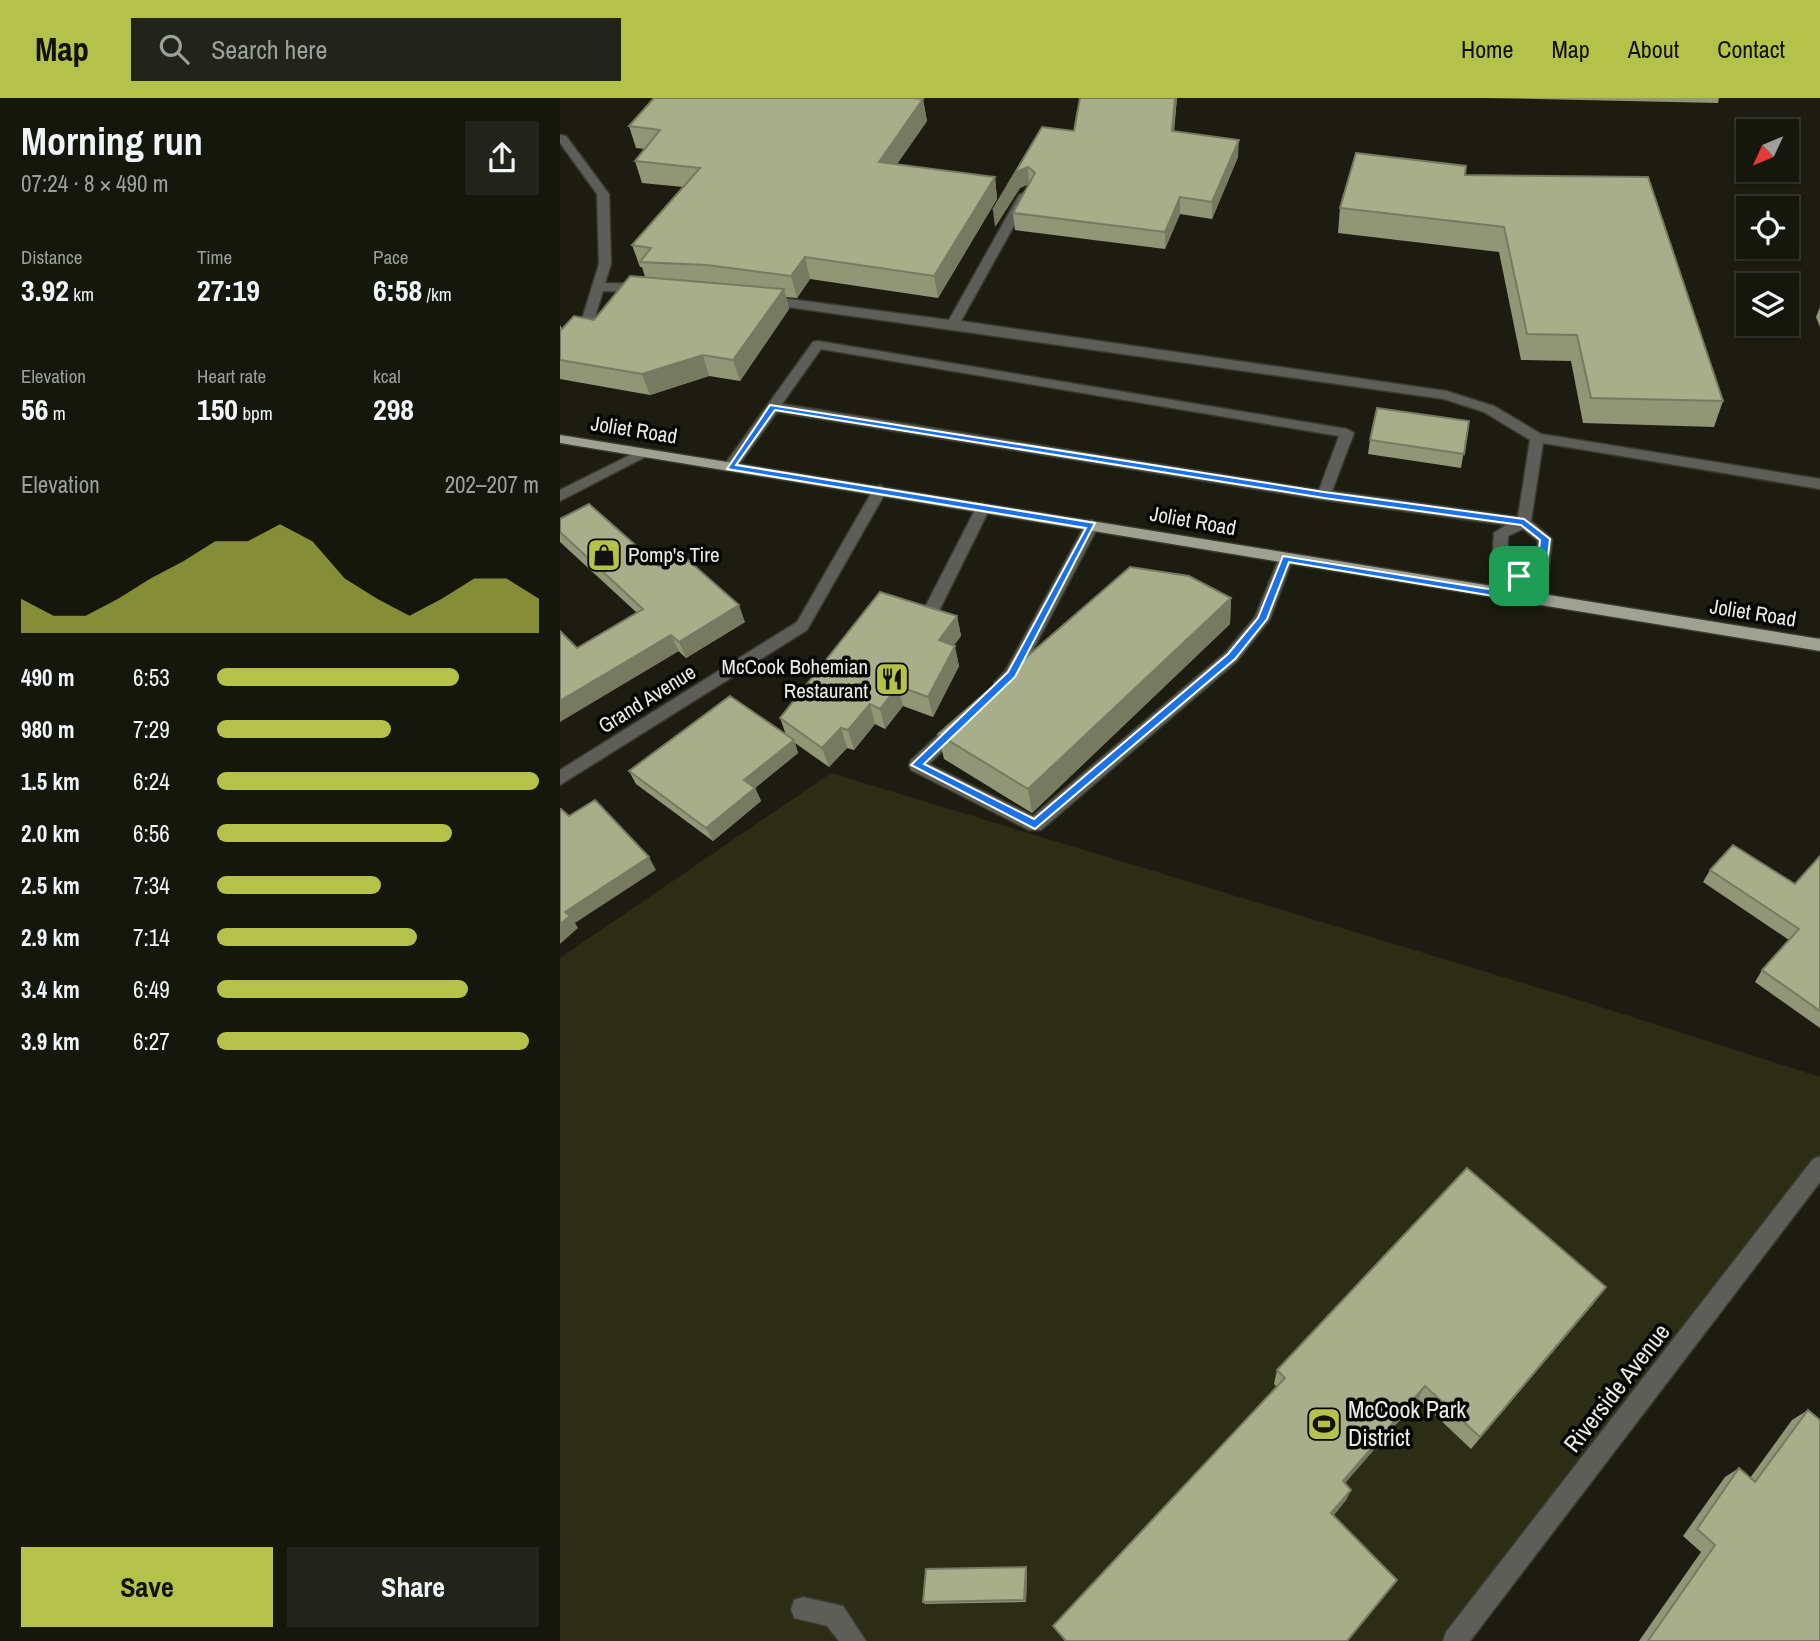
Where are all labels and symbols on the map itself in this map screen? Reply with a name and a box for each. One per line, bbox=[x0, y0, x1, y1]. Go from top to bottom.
north arrow bbox=[1736, 119, 1799, 182]
street label: Joliet Road bbox=[589, 408, 679, 451]
street label: Joliet Road bbox=[1148, 499, 1238, 542]
shop icon: Pomp's Tire bbox=[585, 536, 623, 574]
place label: Pomp's Tire bbox=[628, 540, 720, 569]
pin bbox=[1489, 546, 1549, 606]
street label: Joliet Road bbox=[1708, 591, 1798, 634]
place label: McCook Bohemian Restaurant bbox=[722, 652, 868, 705]
street label: Grand Avenue bbox=[592, 657, 701, 740]
restaurant icon: McCook Bohemian Restaurant bbox=[873, 660, 911, 698]
street label: Riverside Avenue bbox=[1556, 1316, 1677, 1458]
place label: McCook Park District bbox=[1348, 1393, 1466, 1453]
sports icon: McCook Park District bbox=[1305, 1405, 1343, 1443]

